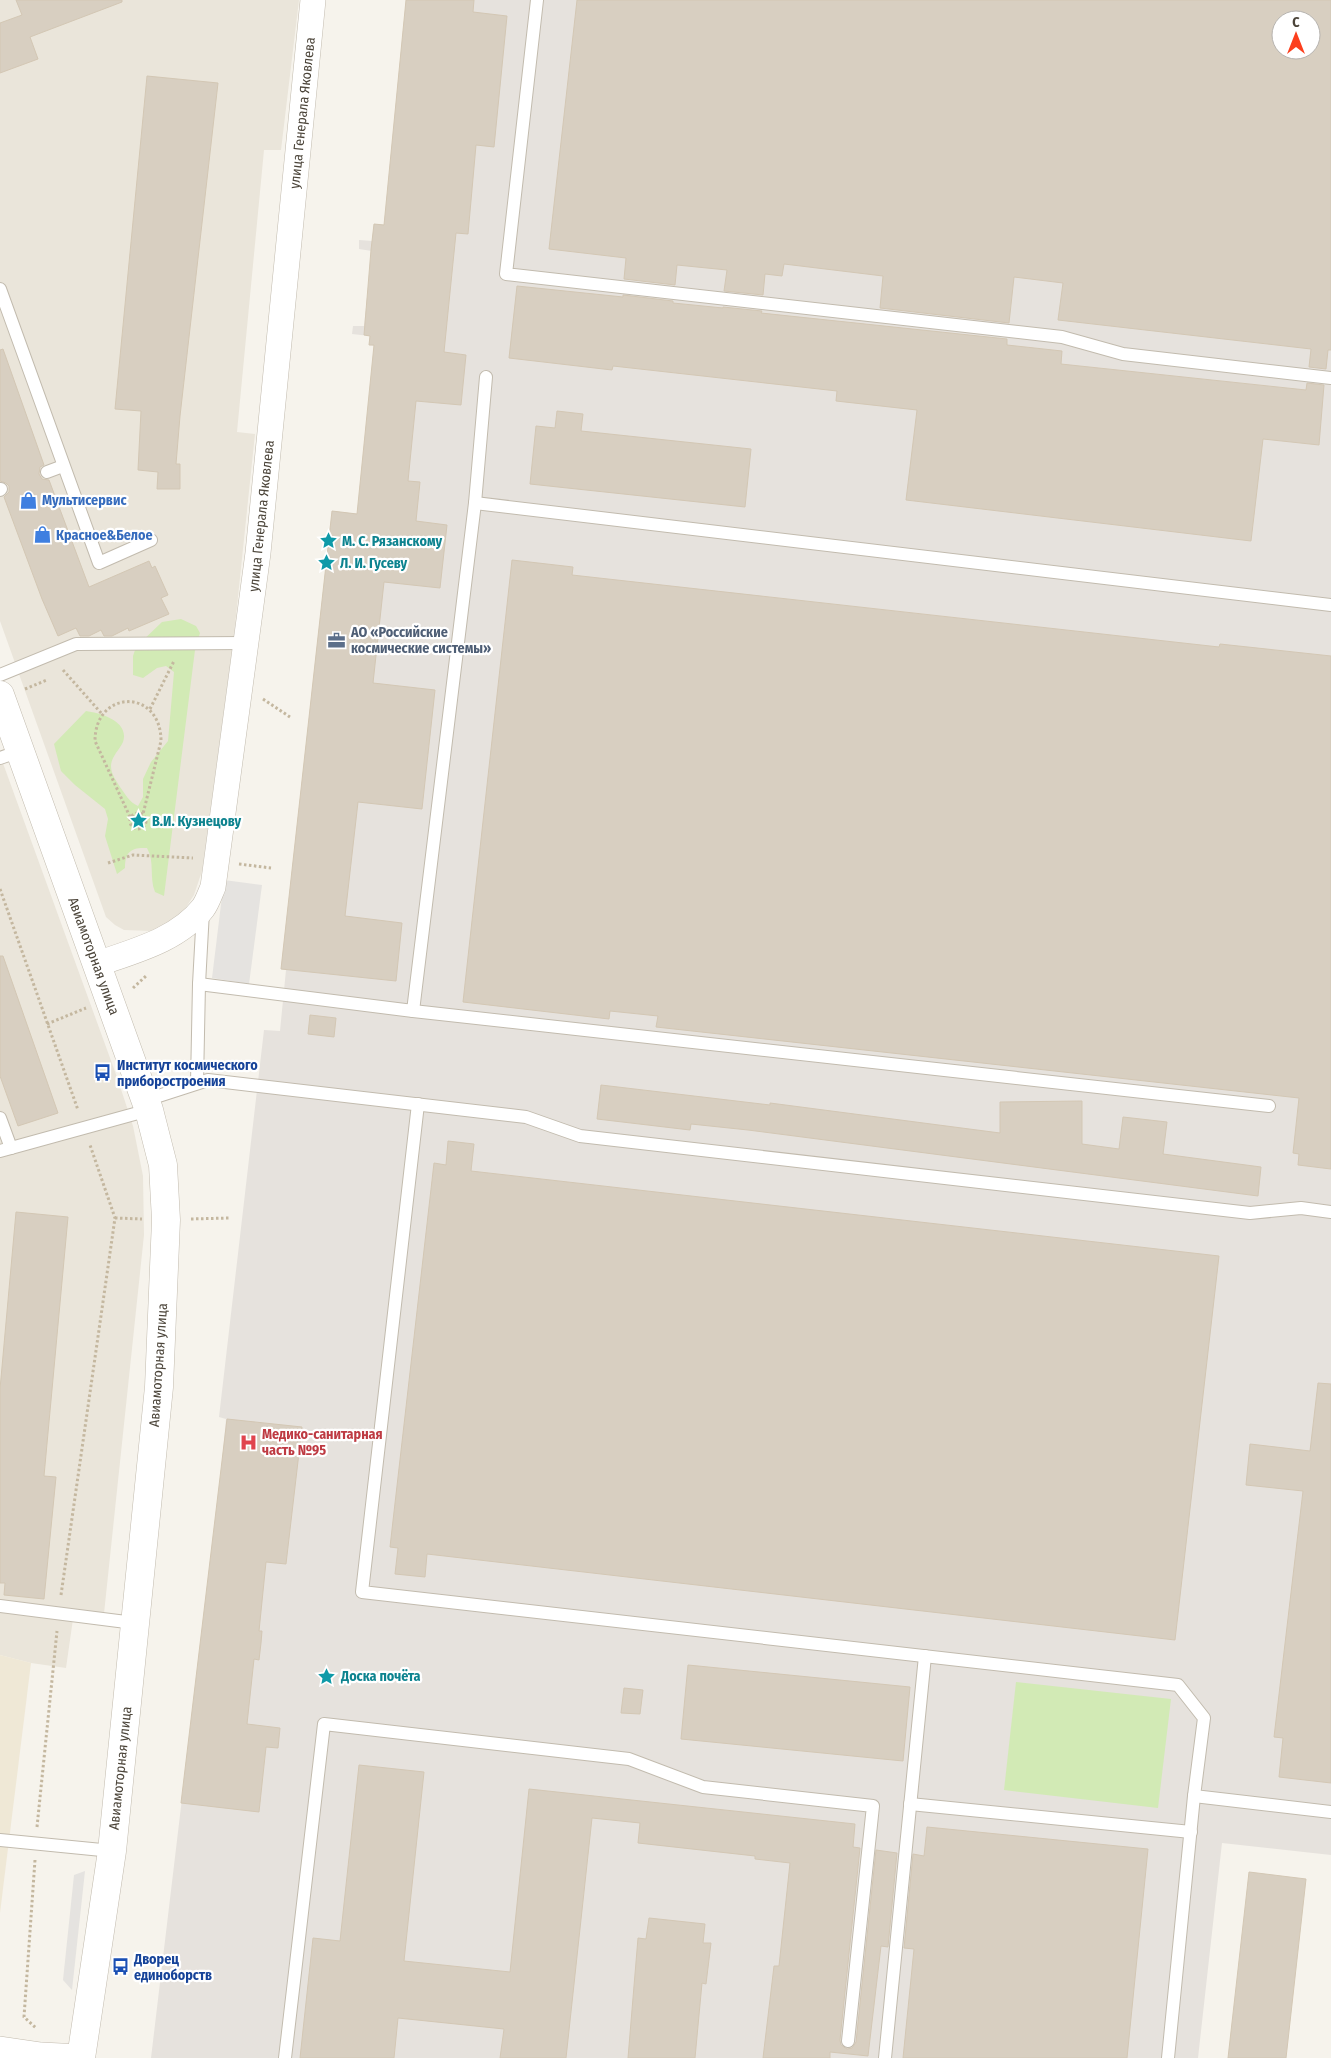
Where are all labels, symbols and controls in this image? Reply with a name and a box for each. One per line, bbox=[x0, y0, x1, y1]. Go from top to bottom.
north arrow bbox=[1271, 10, 1321, 60]
text: С bbox=[1292, 14, 1300, 31]
street label: улица Генерала Яковлева bbox=[286, 36, 319, 190]
street label: улица Генерала Яковлева bbox=[245, 439, 278, 593]
shop icon: Мультисервис bbox=[18, 490, 38, 510]
place label: Мультисервис bbox=[42, 492, 127, 509]
shop icon: Красное&Белое bbox=[32, 525, 52, 545]
place label: Красное&Белое bbox=[56, 527, 153, 544]
place icon: М. С. Рязанскому bbox=[318, 531, 338, 551]
place label: М. С. Рязанскому bbox=[342, 533, 442, 550]
place icon: Л. И. Гусеву bbox=[316, 553, 336, 573]
place label: Л. И. Гусеву bbox=[340, 555, 408, 572]
place label: АО «Российские космические системы» bbox=[350, 624, 491, 657]
office icon: АО «Российские космические системы» bbox=[327, 630, 347, 650]
place icon: В.И. Кузнецову bbox=[128, 811, 148, 831]
place label: В.И. Кузнецову bbox=[152, 813, 242, 830]
street label: Авиамоторная улица bbox=[64, 895, 123, 1018]
place label: Институт космического приборостроения bbox=[117, 1057, 258, 1090]
bus stop icon: Институт космического приборостроения bbox=[93, 1063, 113, 1083]
street label: Авиамоторная улица bbox=[146, 1302, 171, 1428]
place label: Медико-санитарная часть №95 bbox=[262, 1426, 383, 1459]
hospital icon: Медико-санитарная часть №95 bbox=[238, 1432, 258, 1452]
place icon: Доска почёта bbox=[317, 1666, 337, 1686]
place label: Доска почёта bbox=[340, 1668, 421, 1685]
street label: Авиамоторная улица bbox=[106, 1705, 135, 1831]
place label: Дворец единоборств bbox=[133, 1951, 212, 1984]
bus stop icon: Дворец единоборств bbox=[110, 1957, 130, 1977]

